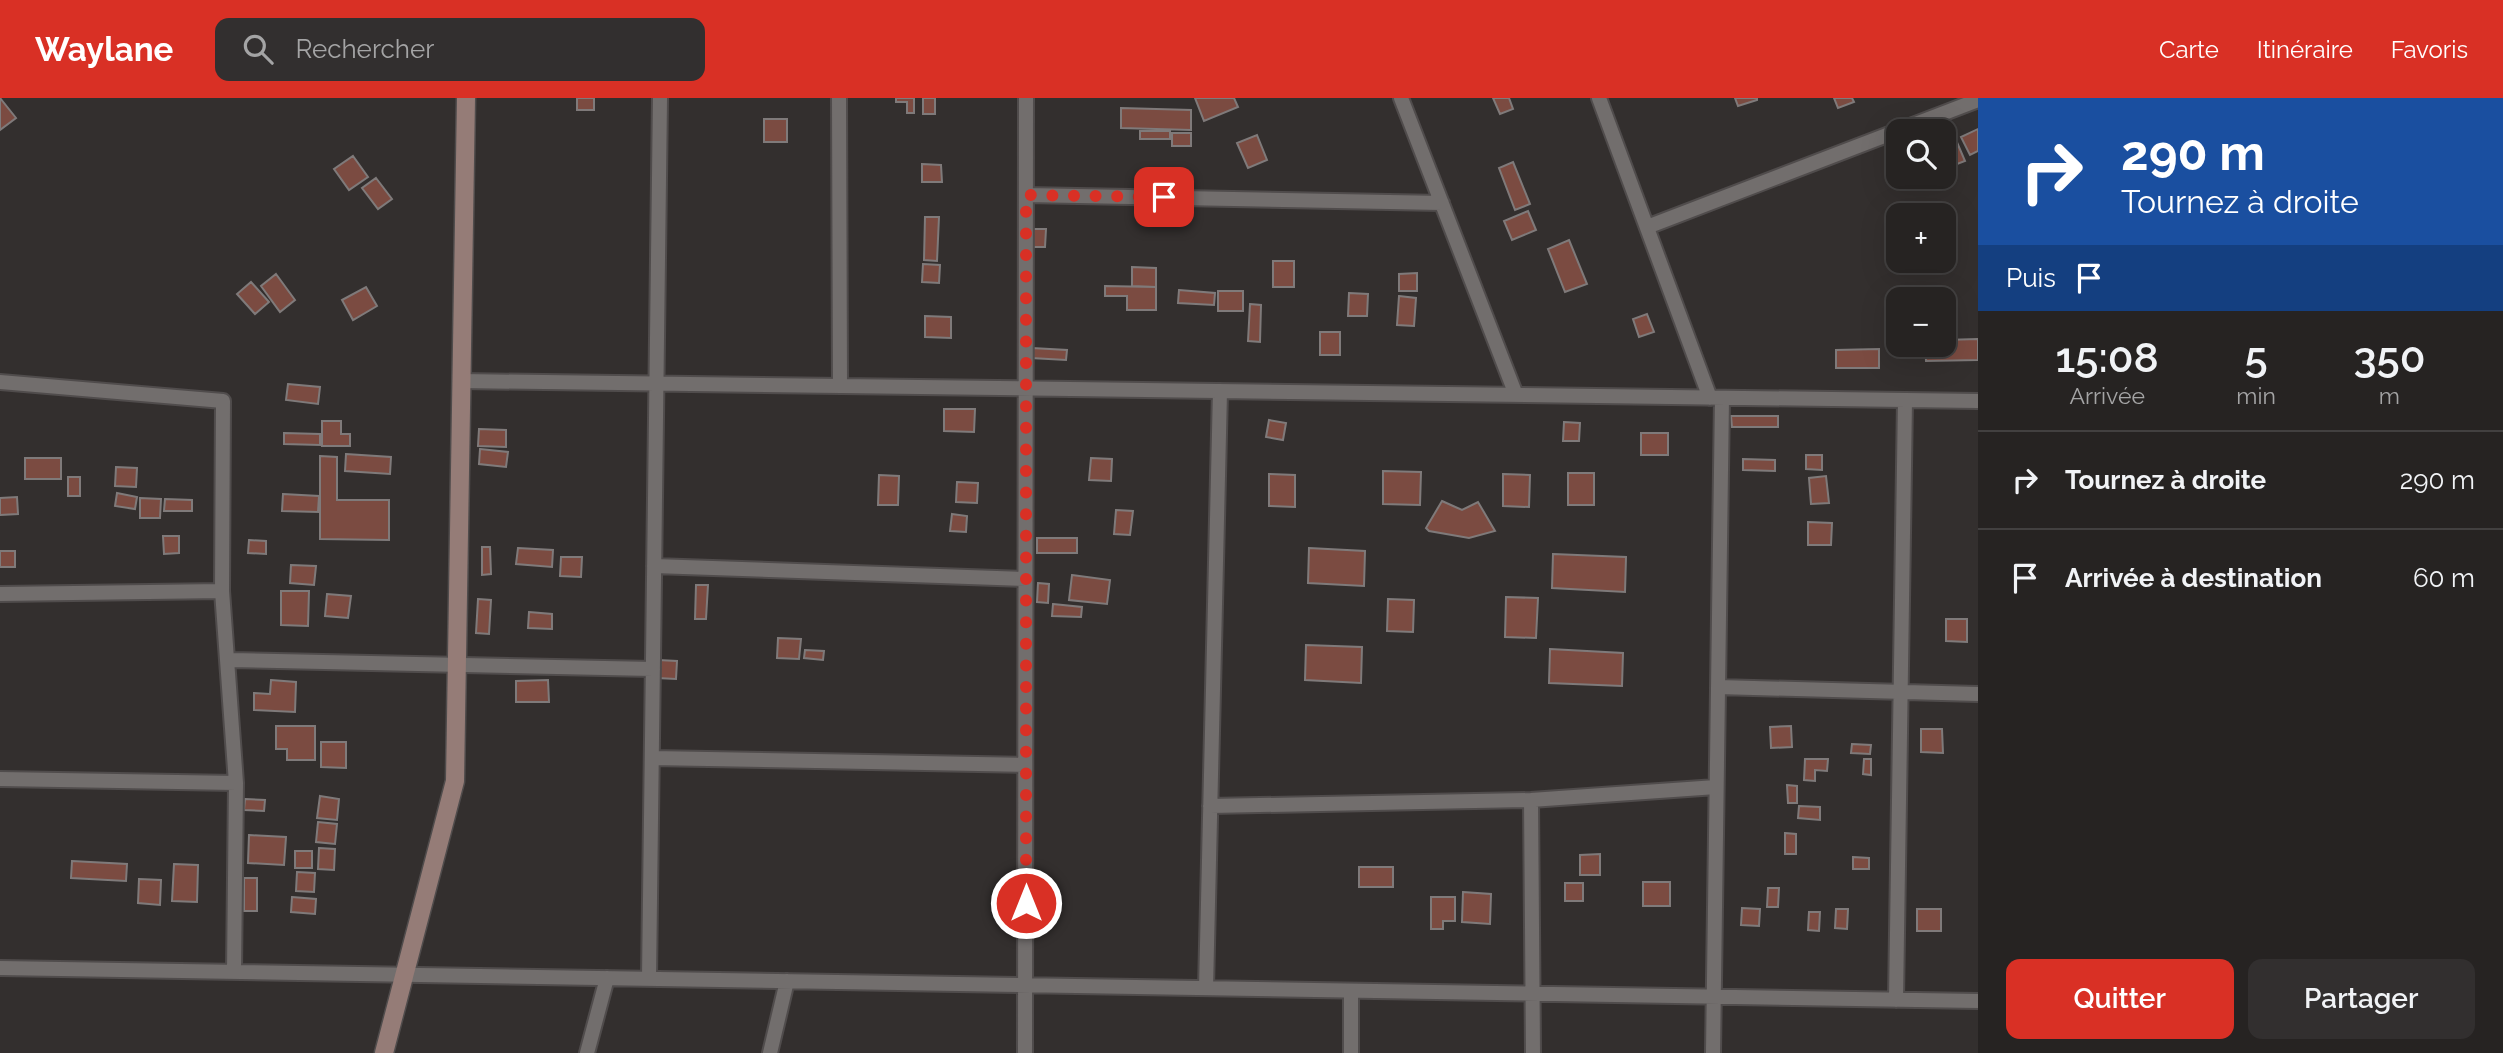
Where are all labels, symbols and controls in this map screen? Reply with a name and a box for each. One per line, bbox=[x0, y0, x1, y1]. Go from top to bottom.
search box bbox=[215, 18, 705, 81]
text: Waylane bbox=[35, 30, 173, 69]
icon: search bbox=[239, 30, 277, 68]
text: Rechercher bbox=[295, 34, 434, 64]
text: Carte bbox=[2159, 35, 2219, 64]
text: Itinéraire bbox=[2257, 35, 2353, 64]
text: Favoris bbox=[2391, 35, 2468, 64]
map controls bbox=[1886, 119, 1956, 357]
button: search bbox=[1886, 119, 1956, 189]
text: 290 m bbox=[2121, 124, 2265, 181]
icon: right bbox=[2006, 126, 2097, 217]
pin bbox=[1134, 167, 1194, 227]
icon: arrive bbox=[1145, 178, 1183, 216]
text: Tournez à droite bbox=[2121, 183, 2359, 220]
button: + bbox=[1886, 203, 1956, 273]
icon: arrive bbox=[2070, 259, 2108, 297]
text: Puis bbox=[2006, 263, 2056, 293]
button: − bbox=[1886, 287, 1956, 357]
text: 15:08 bbox=[2056, 333, 2159, 382]
text: 5 bbox=[2245, 333, 2268, 382]
text: 350 bbox=[2353, 333, 2425, 382]
text: Arrivée bbox=[2069, 382, 2145, 409]
text: min bbox=[2236, 382, 2276, 409]
text: m bbox=[2379, 382, 2400, 409]
icon: right bbox=[2006, 461, 2044, 499]
text: Tournez à droite bbox=[2065, 465, 2266, 495]
text: 290 m bbox=[2400, 465, 2475, 495]
icon: arrive bbox=[2006, 559, 2044, 597]
text: Arrivée à destination bbox=[2065, 563, 2322, 593]
text: 60 m bbox=[2413, 563, 2475, 593]
position arrow bbox=[989, 866, 1063, 940]
button: Quitter bbox=[2006, 959, 2234, 1039]
button: Partager bbox=[2248, 959, 2475, 1039]

